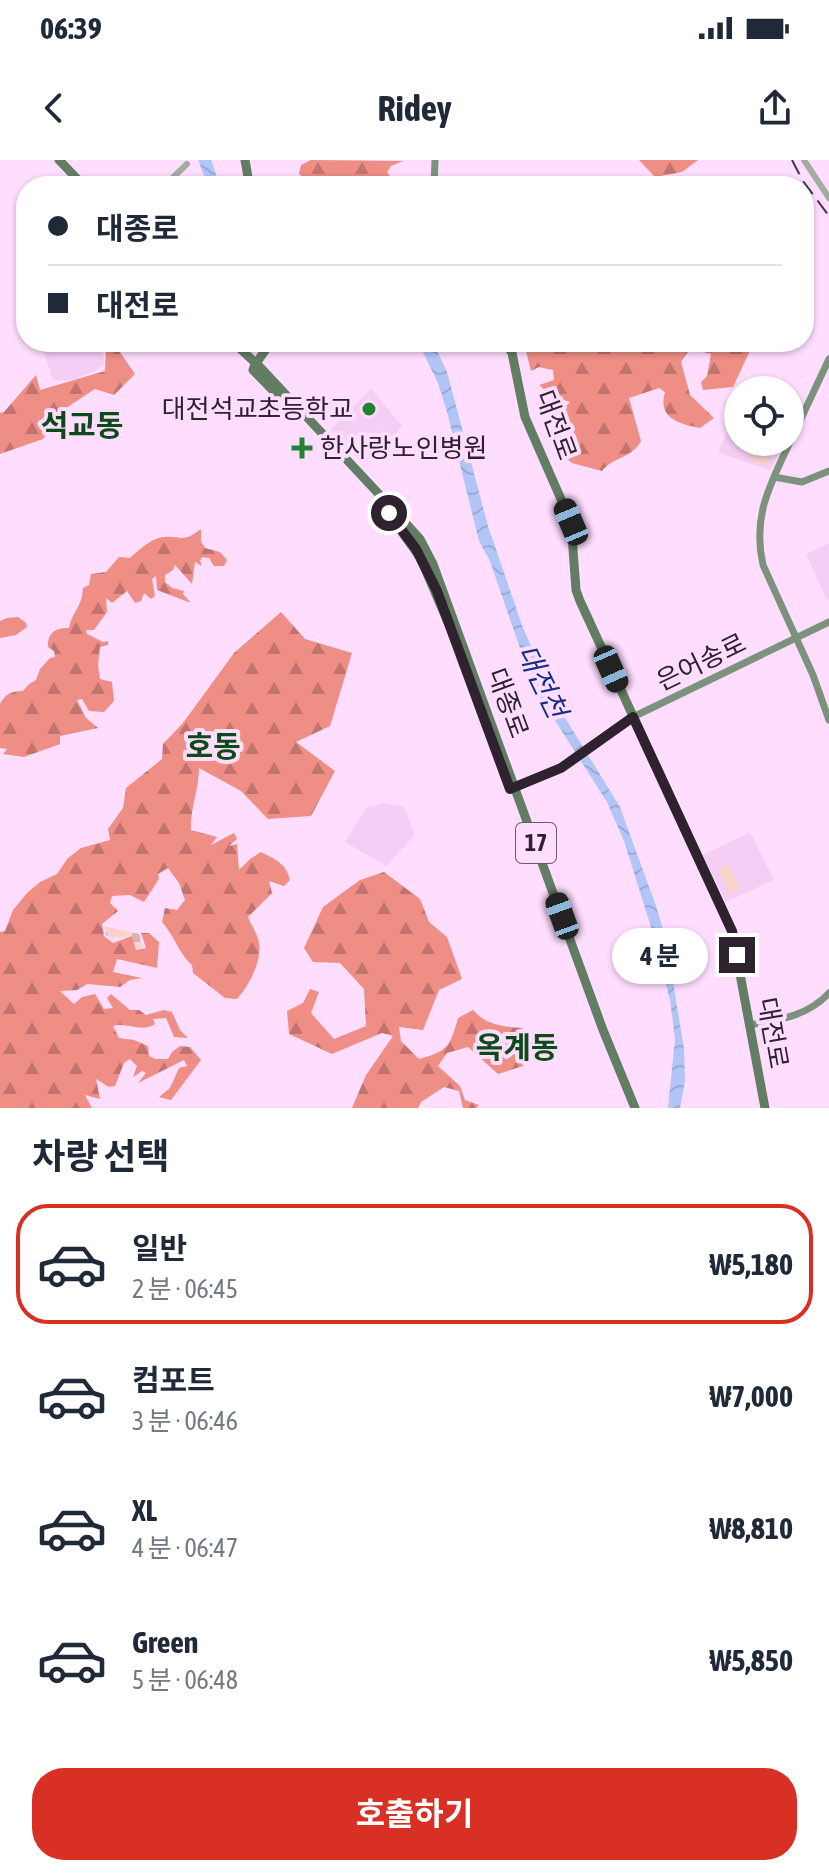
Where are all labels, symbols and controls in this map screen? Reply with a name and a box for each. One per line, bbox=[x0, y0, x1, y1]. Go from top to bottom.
text: 06:39 bbox=[40, 11, 102, 45]
icon: back bbox=[32, 86, 76, 130]
icon: share bbox=[753, 86, 797, 130]
text: Ridey bbox=[377, 87, 452, 129]
text: 대종로 bbox=[96, 211, 179, 245]
text: 대전로 bbox=[96, 288, 179, 322]
map controls bbox=[724, 376, 804, 456]
button: locate bbox=[724, 376, 804, 456]
street label: 대전로 bbox=[530, 386, 582, 464]
place label: 대전석교초등학교 bbox=[162, 394, 353, 424]
marker: 대전석교초등학교 bbox=[360, 400, 378, 418]
district label: 석교동 bbox=[41, 408, 123, 442]
place label: 한사랑노인병원 bbox=[320, 433, 487, 463]
marker: 한사랑노인병원 bbox=[291, 437, 313, 459]
route start bbox=[371, 495, 407, 531]
car bbox=[551, 495, 591, 549]
street label: 은어송로 bbox=[651, 628, 751, 696]
water label: 대전천 bbox=[511, 639, 575, 726]
car bbox=[590, 642, 632, 696]
street label: 대종로 bbox=[482, 664, 534, 742]
district label: 호동 bbox=[185, 729, 241, 763]
road number: 17 bbox=[516, 823, 556, 863]
car bbox=[543, 889, 581, 943]
callout: 4 분 bbox=[613, 927, 709, 983]
route end bbox=[719, 937, 755, 973]
text: 4 분 bbox=[640, 941, 680, 971]
street label: 대전로 bbox=[752, 995, 794, 1071]
district label: 옥계동 bbox=[476, 1030, 558, 1064]
text: 차량 선택 bbox=[32, 1135, 169, 1177]
icon: car bbox=[36, 1228, 108, 1300]
text: 일반 bbox=[132, 1231, 187, 1265]
text: ₩5,180 bbox=[710, 1247, 793, 1281]
text: 2 분 · 06:45 bbox=[132, 1274, 238, 1304]
icon: car bbox=[36, 1360, 108, 1432]
text: 컴포트 bbox=[132, 1363, 215, 1397]
text: ₩7,000 bbox=[710, 1379, 793, 1413]
text: 3 분 · 06:46 bbox=[132, 1406, 238, 1436]
icon: car bbox=[36, 1492, 108, 1564]
text: XL bbox=[132, 1493, 157, 1527]
text: ₩8,810 bbox=[710, 1511, 793, 1545]
text: 4 분 · 06:47 bbox=[132, 1533, 238, 1563]
icon: car bbox=[36, 1624, 108, 1696]
text: Green bbox=[132, 1625, 198, 1659]
text: ₩5,850 bbox=[710, 1643, 793, 1677]
text: 5 분 · 06:48 bbox=[132, 1665, 238, 1695]
button: 호출하기 bbox=[32, 1768, 797, 1860]

